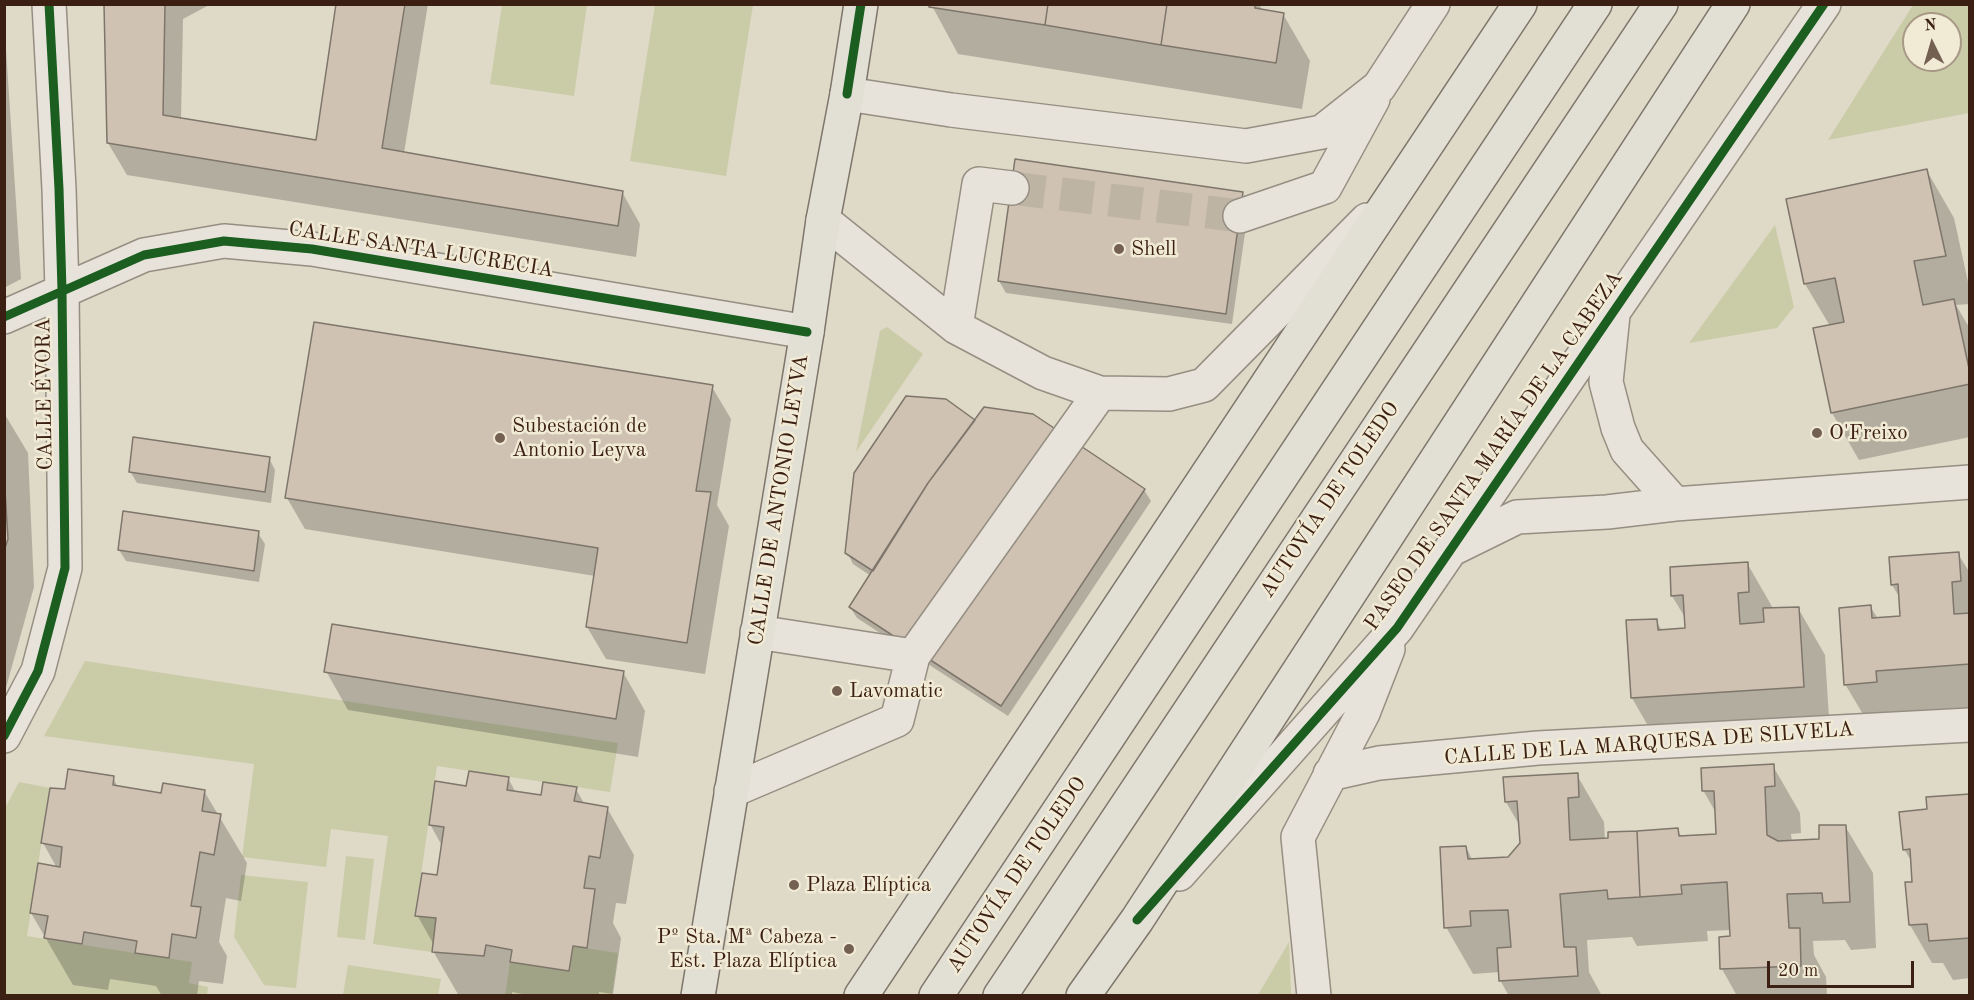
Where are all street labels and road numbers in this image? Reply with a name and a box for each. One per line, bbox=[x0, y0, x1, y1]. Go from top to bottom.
street label: CALLE SANTA LUCRECIA bbox=[287, 217, 555, 283]
street label: PASEO DE SANTA MARÍA DE LA CABEZA bbox=[1360, 266, 1628, 636]
street label: CALLE ÉVORA bbox=[31, 317, 59, 471]
street label: CALLE DE ANTONIO LEYVA bbox=[744, 353, 814, 647]
street label: AUTOVÍA DE TOLEDO bbox=[1255, 397, 1405, 603]
street label: CALLE DE LA MARQUESA DE SILVELA bbox=[1443, 717, 1855, 771]
street label: AUTOVÍA DE TOLEDO bbox=[942, 772, 1092, 978]

